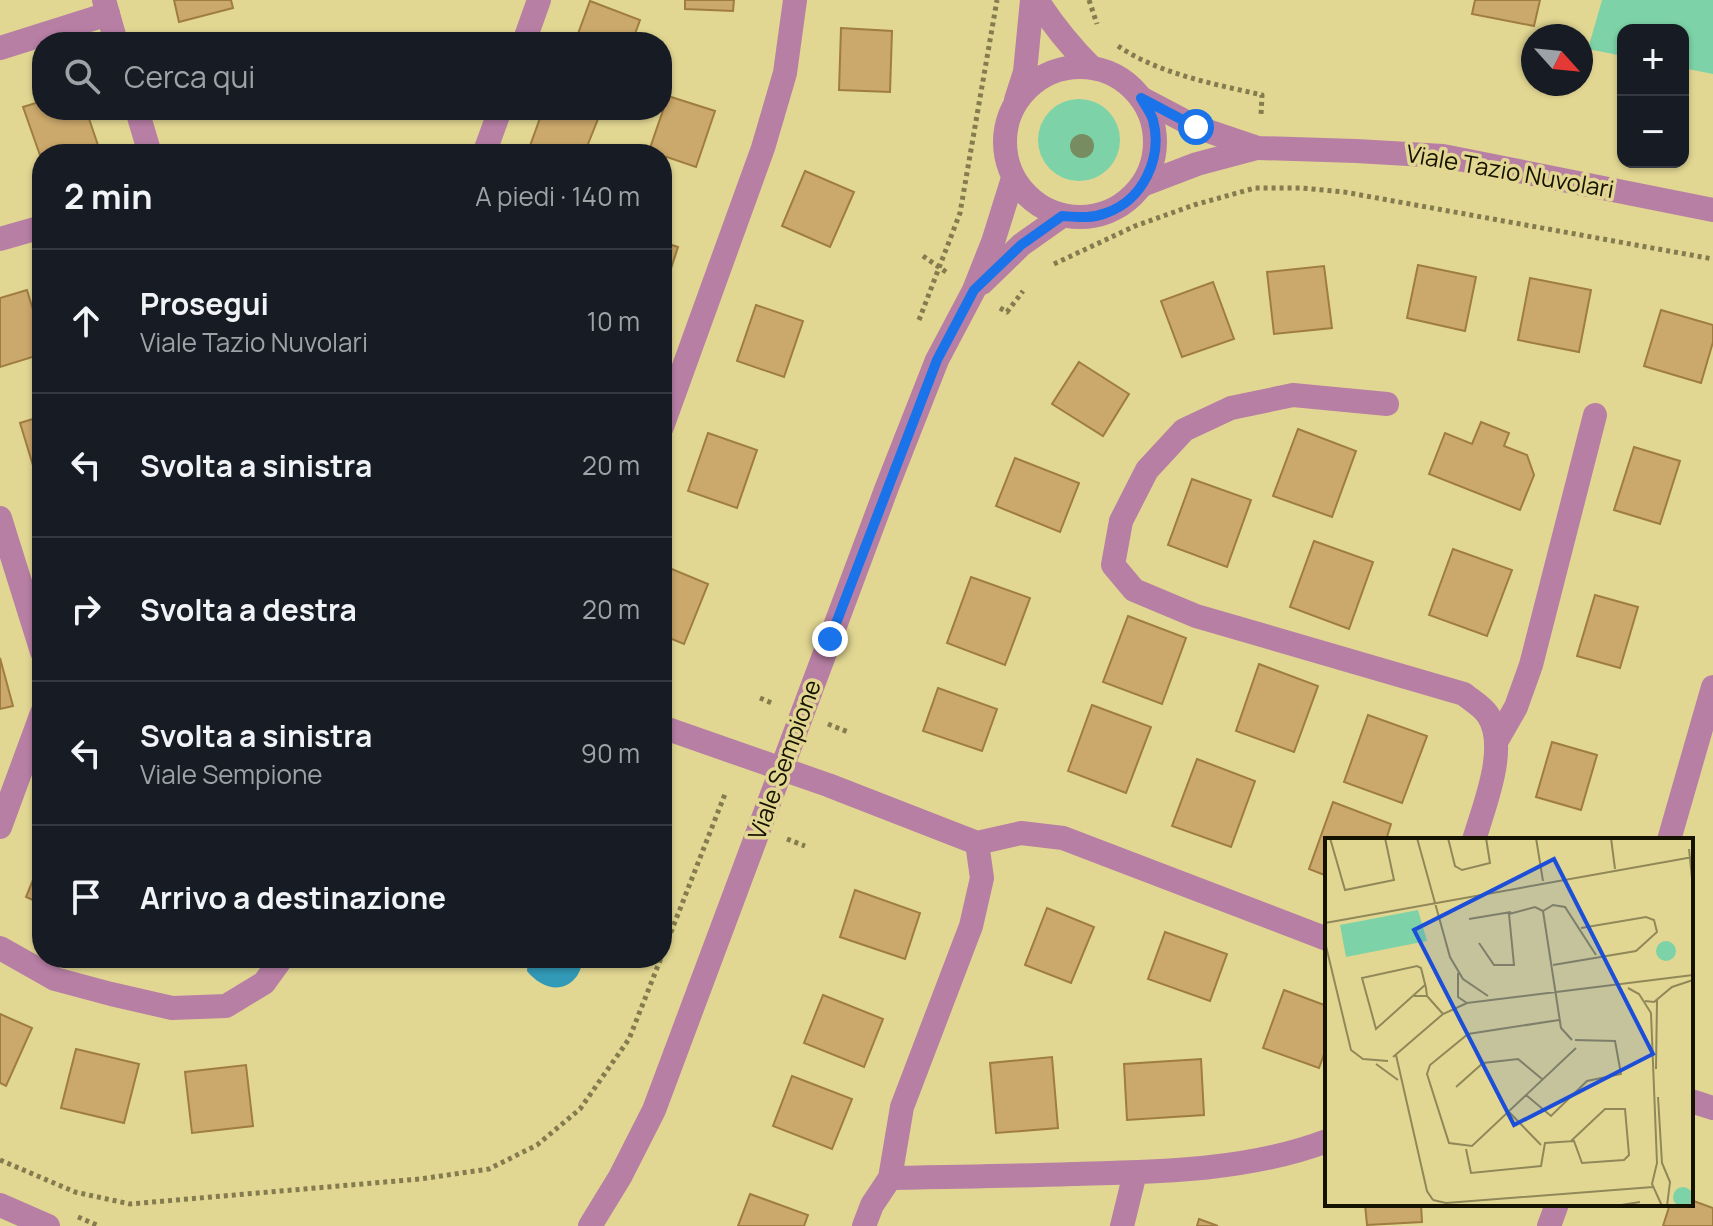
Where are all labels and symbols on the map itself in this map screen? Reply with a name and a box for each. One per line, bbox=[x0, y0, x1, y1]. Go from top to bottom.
north arrow bbox=[1521, 24, 1593, 96]
route start bbox=[1178, 109, 1214, 145]
street label: Viale Tazio Nuvolari bbox=[1404, 136, 1617, 205]
route end bbox=[812, 621, 848, 657]
street label: Viale Sempione bbox=[739, 675, 828, 844]
inset map bbox=[1325, 838, 1693, 1206]

